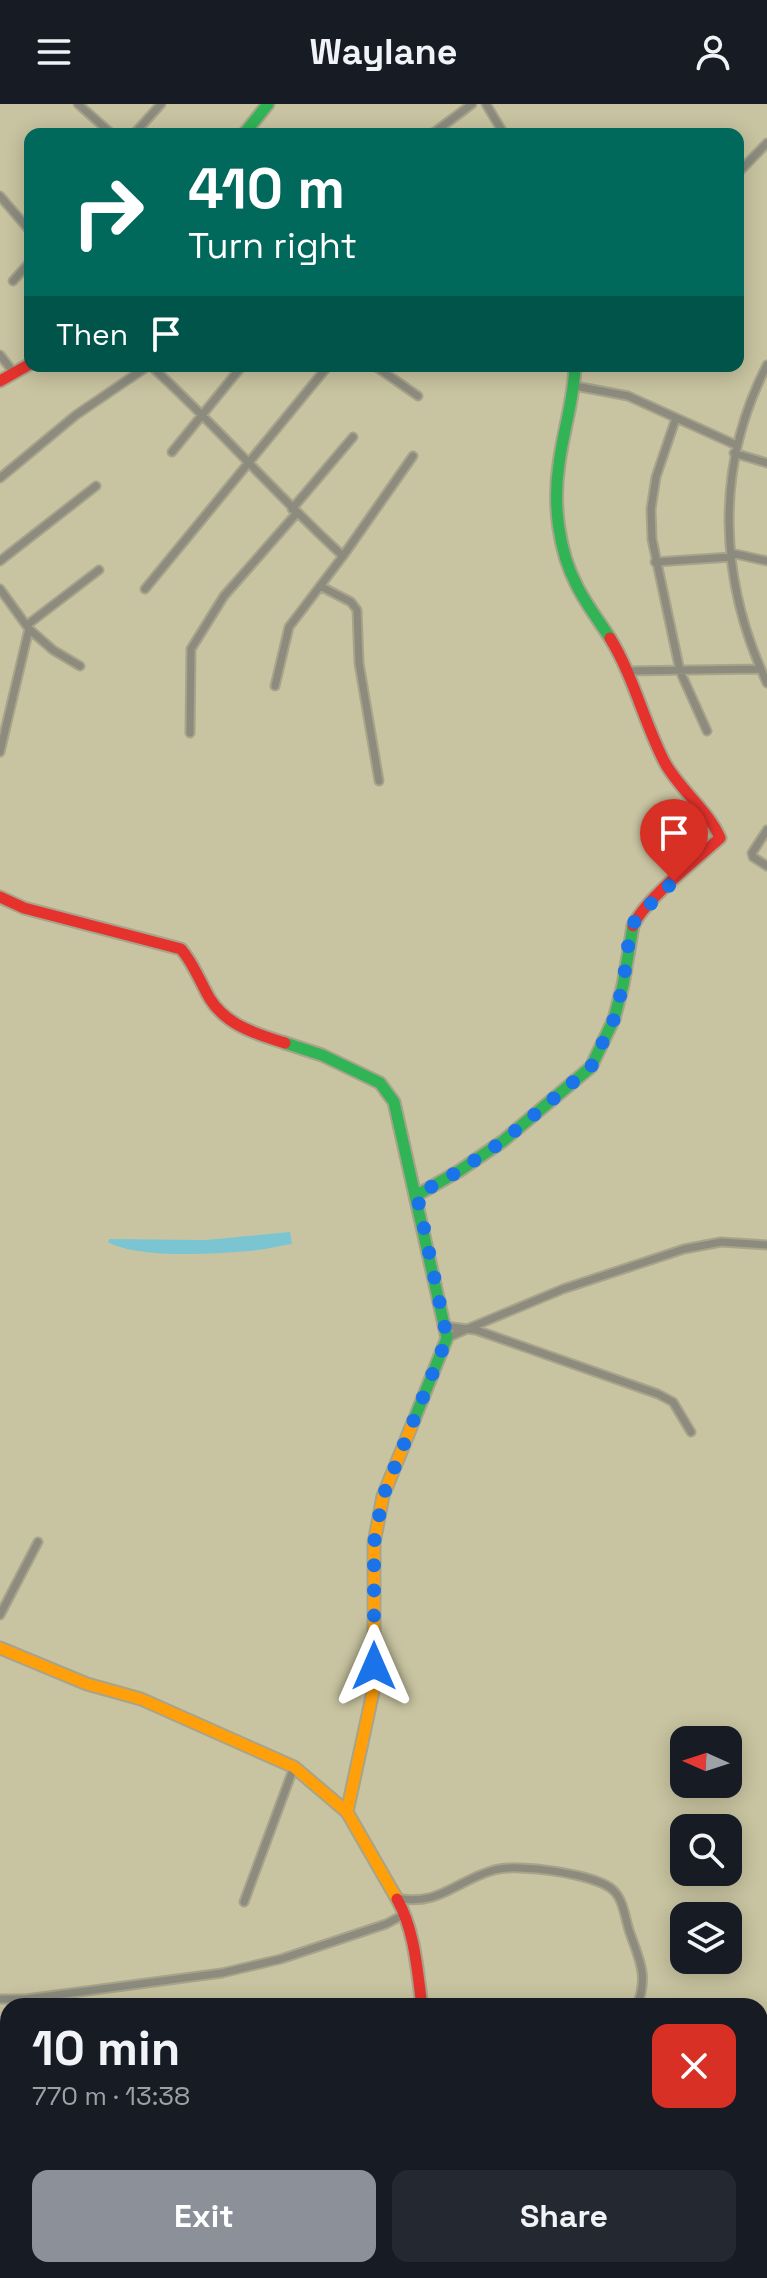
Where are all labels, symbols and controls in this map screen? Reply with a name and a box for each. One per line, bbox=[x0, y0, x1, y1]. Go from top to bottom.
text: Waylane bbox=[310, 29, 457, 75]
icon: menu bbox=[32, 30, 76, 74]
icon: person bbox=[691, 30, 735, 74]
text: 410 m bbox=[188, 153, 345, 224]
icon: right bbox=[56, 160, 160, 264]
text: Turn right bbox=[188, 223, 357, 269]
icon: arrive bbox=[144, 312, 188, 356]
text: Then bbox=[56, 315, 128, 354]
pin bbox=[640, 799, 708, 881]
icon: arrive bbox=[652, 811, 696, 855]
position arrow bbox=[332, 1624, 416, 1708]
north arrow bbox=[670, 1726, 742, 1798]
map controls bbox=[670, 1726, 742, 1974]
button: search bbox=[670, 1814, 742, 1886]
button: layers bbox=[670, 1902, 742, 1974]
text: 10 min bbox=[32, 2018, 180, 2079]
button: close bbox=[652, 2024, 736, 2108]
text: 770 m · 13:38 bbox=[32, 2079, 190, 2113]
button: Exit bbox=[32, 2170, 376, 2262]
button: Share bbox=[392, 2170, 736, 2262]

